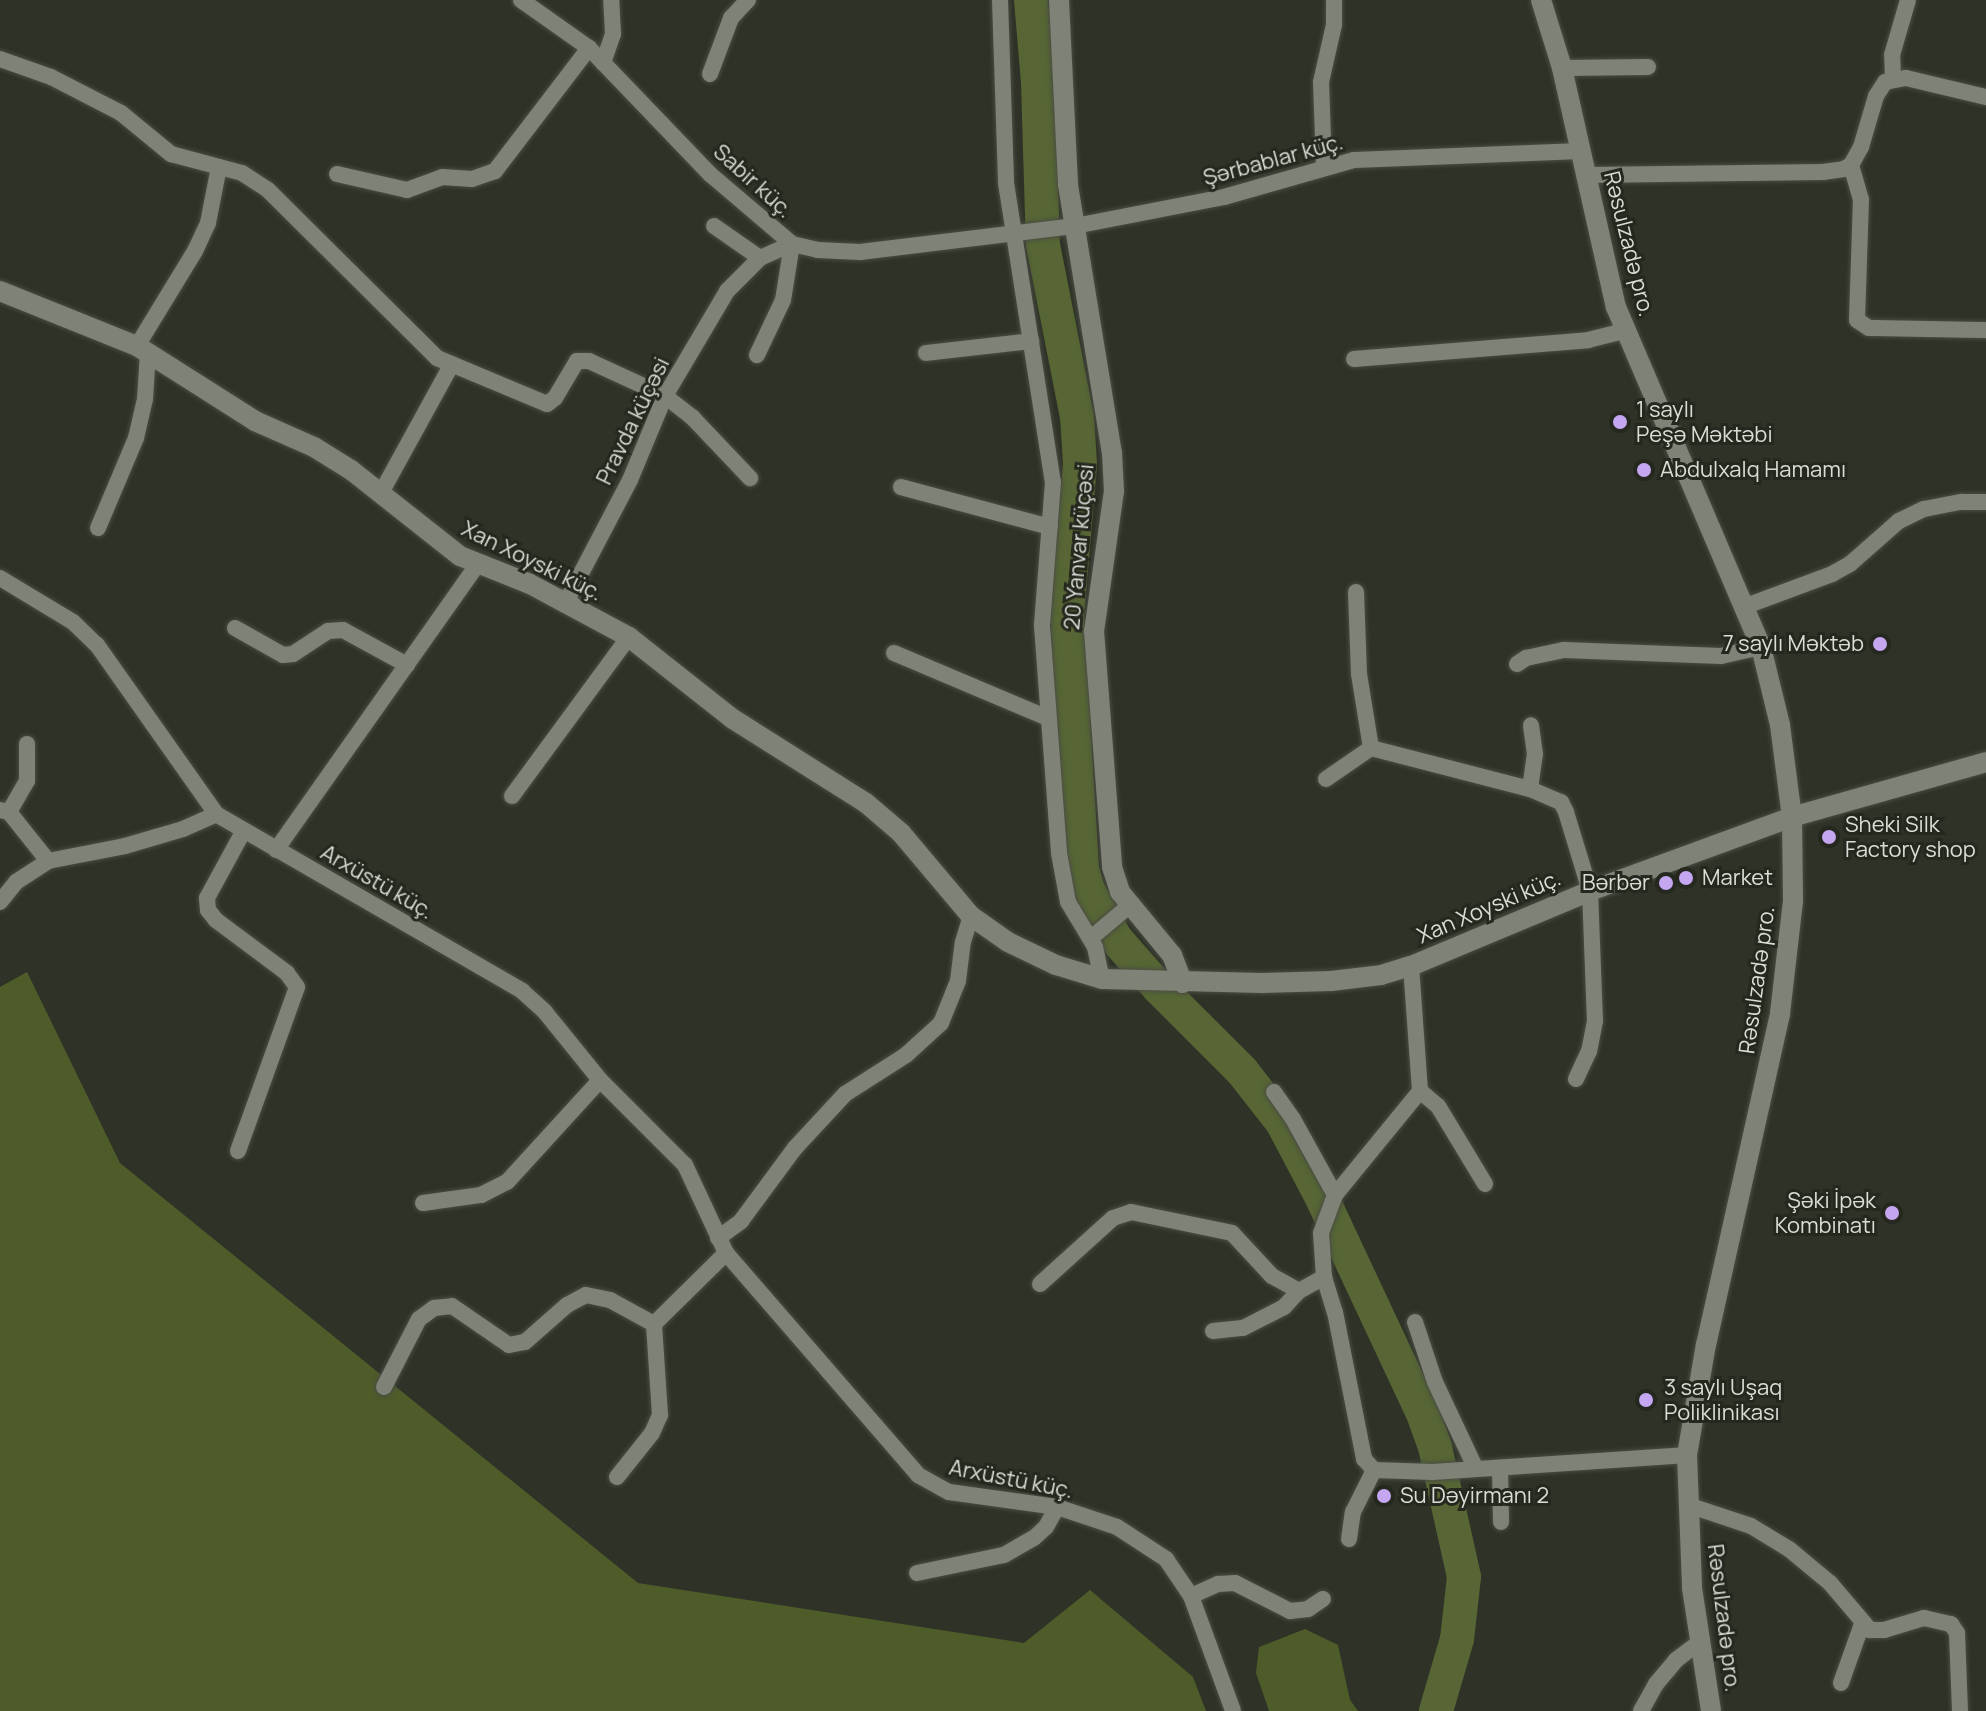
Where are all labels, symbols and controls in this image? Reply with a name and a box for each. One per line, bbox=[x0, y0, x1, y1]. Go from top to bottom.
street label: Şərbablar küç. bbox=[1200, 129, 1346, 191]
street label: Sabir küç. bbox=[708, 139, 798, 223]
street label: Rəsulzadə pro. bbox=[1598, 169, 1660, 319]
street label: Pravda küçəsi bbox=[591, 353, 675, 489]
place label: 1 saylı Peşə Məktəbi bbox=[1636, 396, 1773, 448]
marker: 1 saylı Peşə Məktəbi bbox=[1611, 413, 1629, 431]
place label: Abdulxalq Hamamı bbox=[1660, 457, 1846, 483]
marker: Abdulxalq Hamamı bbox=[1635, 461, 1653, 479]
street label: 20 Yanvar küçəsi bbox=[1059, 463, 1099, 631]
street label: Xan Xoyski küç. bbox=[457, 516, 607, 606]
place label: 7 saylı Məktəb bbox=[1723, 631, 1864, 657]
marker: 7 saylı Məktəb bbox=[1871, 635, 1889, 653]
place label: Sheki Silk Factory shop bbox=[1845, 811, 1976, 862]
marker: Sheki Silk Factory shop bbox=[1820, 828, 1838, 846]
street label: Arxüstü küç. bbox=[316, 839, 438, 925]
street label: Xan Xoyski küç. bbox=[1413, 865, 1565, 949]
place label: Market bbox=[1702, 865, 1773, 891]
marker: Market bbox=[1677, 869, 1695, 887]
place label: Bərbər bbox=[1582, 870, 1650, 896]
marker: Bərbər bbox=[1657, 874, 1675, 892]
street label: Rəsulzadə pro. bbox=[1734, 905, 1780, 1055]
place label: Şəki İpək Kombinatı bbox=[1775, 1187, 1876, 1238]
marker: Şəki İpək Kombinatı bbox=[1883, 1204, 1901, 1222]
place label: 3 saylı Uşaq Poliklinikası bbox=[1664, 1374, 1782, 1426]
marker: 3 saylı Uşaq Poliklinikası bbox=[1635, 1389, 1657, 1411]
street label: Arxüstü küç. bbox=[947, 1454, 1075, 1504]
place label: Su Dəyirmanı 2 bbox=[1400, 1483, 1549, 1509]
marker: Su Dəyirmanı 2 bbox=[1375, 1487, 1393, 1505]
street label: Rəsulzadə pro. bbox=[1702, 1543, 1746, 1693]

